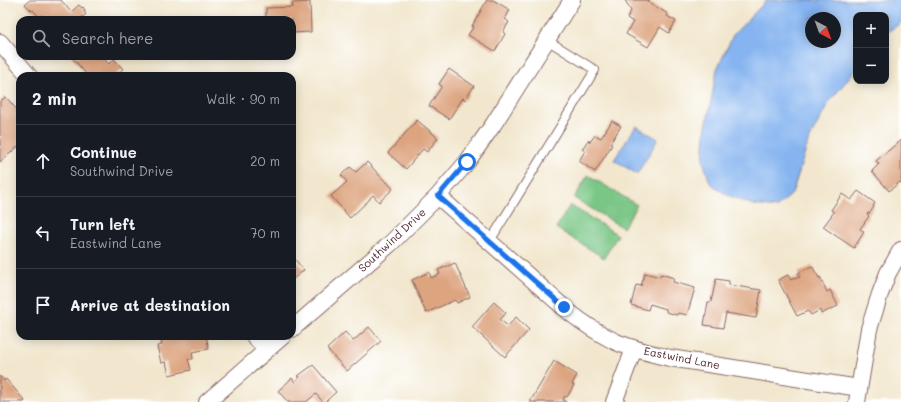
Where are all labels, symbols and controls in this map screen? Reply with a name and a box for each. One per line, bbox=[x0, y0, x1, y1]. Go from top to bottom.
north arrow bbox=[805, 12, 841, 48]
map controls bbox=[853, 12, 889, 84]
button: + bbox=[853, 12, 889, 48]
search box bbox=[16, 16, 296, 60]
icon: search bbox=[30, 27, 52, 49]
text: Search here bbox=[62, 28, 153, 48]
button: − bbox=[853, 48, 889, 84]
text: 2 min bbox=[32, 87, 77, 109]
text: Walk · 90 m bbox=[206, 90, 280, 107]
text: Continue bbox=[70, 142, 137, 162]
icon: ahead bbox=[32, 150, 54, 172]
text: 20 m bbox=[250, 152, 280, 169]
route start bbox=[458, 153, 476, 171]
text: Southwind Drive bbox=[70, 162, 173, 179]
street label: Southwind Drive bbox=[355, 204, 429, 275]
text: Turn left bbox=[70, 214, 135, 234]
icon: left bbox=[32, 222, 54, 244]
text: 70 m bbox=[250, 224, 280, 241]
text: Eastwind Lane bbox=[70, 234, 161, 251]
icon: arrive bbox=[32, 294, 54, 316]
text: Arrive at destination bbox=[70, 295, 230, 315]
route end bbox=[555, 298, 573, 316]
street label: Eastwind Lane bbox=[643, 343, 722, 372]

